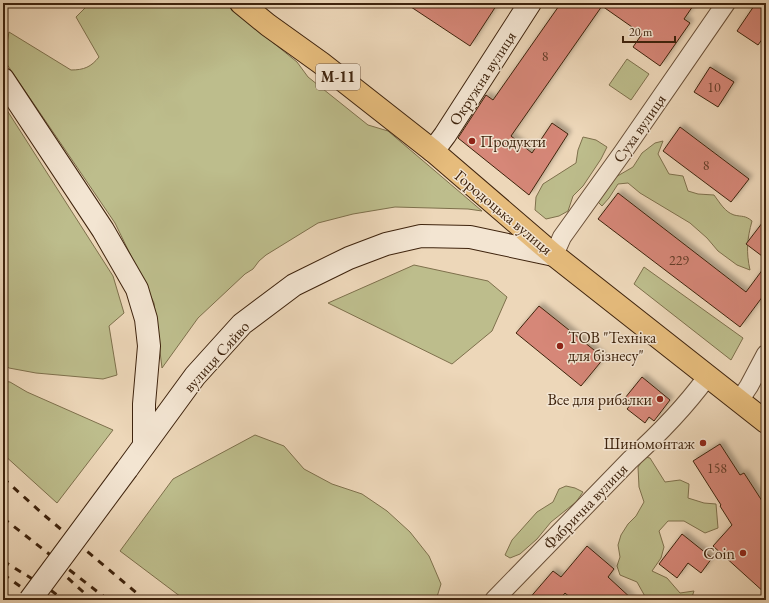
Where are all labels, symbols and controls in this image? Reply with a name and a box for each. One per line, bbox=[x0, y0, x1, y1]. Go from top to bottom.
scale bar bbox=[623, 18, 675, 44]
text: 20 m bbox=[629, 24, 653, 40]
street label: Окружна вулиця bbox=[444, 27, 521, 130]
house number: 8 bbox=[542, 47, 549, 65]
road number: М-11 bbox=[316, 64, 360, 90]
house number: 10 bbox=[707, 78, 721, 96]
street label: Суха вулиця bbox=[608, 90, 671, 167]
place label: Продукти bbox=[480, 131, 547, 152]
marker: Продукти bbox=[467, 136, 477, 146]
house number: 8 bbox=[703, 156, 710, 174]
street label: Городоцька вулиця bbox=[450, 165, 557, 260]
house number: 229 bbox=[669, 251, 689, 269]
street label: вулиця Сяйво bbox=[179, 316, 254, 397]
place label: ТОВ "Техніка для бізнесу" bbox=[568, 327, 657, 366]
marker: ТОВ "Техніка для бізнесу" bbox=[555, 341, 565, 351]
place label: Все для рибалки bbox=[547, 389, 653, 410]
marker: Все для рибалки bbox=[655, 394, 665, 404]
place label: Шиномонтаж bbox=[604, 433, 695, 454]
marker: Шиномонтаж bbox=[698, 438, 708, 448]
street label: Фабрична вулиця bbox=[539, 459, 632, 554]
house number: 158 bbox=[707, 459, 727, 477]
place label: Coin bbox=[703, 543, 736, 564]
marker: Coin bbox=[738, 548, 748, 558]

